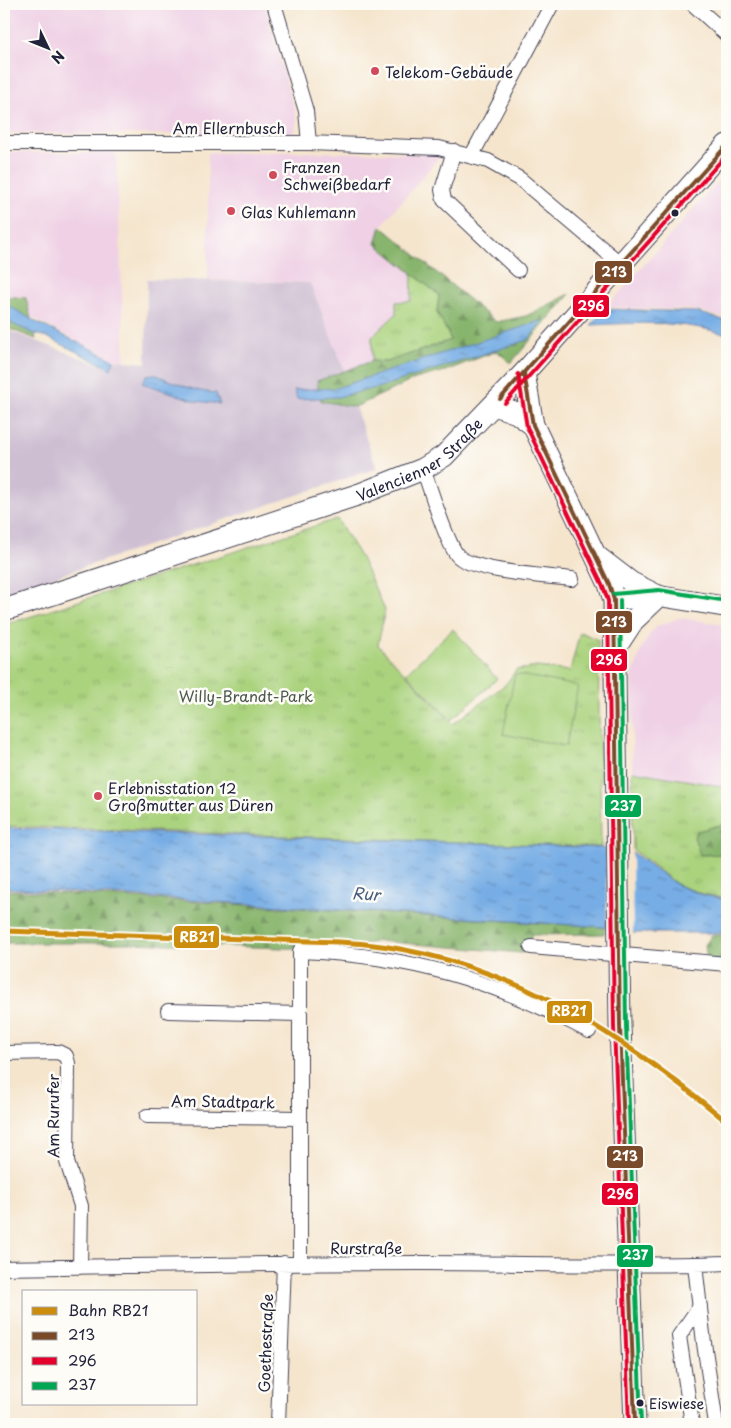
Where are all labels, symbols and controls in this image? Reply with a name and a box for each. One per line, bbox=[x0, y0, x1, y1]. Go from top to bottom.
north arrow bbox=[22, 22, 72, 72]
text: N bbox=[46, 46, 69, 68]
place label: Telekom-Gebäude bbox=[385, 60, 513, 83]
marker: Telekom-Gebäude bbox=[369, 65, 381, 77]
street label: Am Ellernbusch bbox=[173, 116, 285, 139]
place label: Franzen Schweißbedarf bbox=[283, 155, 391, 195]
marker: Franzen Schweißbedarf bbox=[267, 169, 279, 181]
place label: Glas Kuhlemann bbox=[241, 200, 356, 223]
marker: Glas Kuhlemann bbox=[225, 205, 237, 217]
unlabelled marker bbox=[670, 208, 680, 218]
line badge: 213 bbox=[594, 260, 633, 284]
text: 213 bbox=[601, 261, 627, 282]
line badge: 296 bbox=[572, 294, 610, 318]
text: 296 bbox=[578, 295, 605, 316]
street label: Valencienner Straße bbox=[353, 412, 487, 506]
line badge: 213 bbox=[595, 610, 633, 634]
text: 213 bbox=[601, 611, 627, 632]
line badge: 296 bbox=[590, 648, 628, 672]
text: 296 bbox=[596, 649, 623, 670]
park label: Willy-Brandt-Park bbox=[179, 684, 313, 707]
place label: Erlebnisstation 12 Großmutter aus Düren bbox=[108, 776, 274, 816]
marker: Erlebnisstation 12 Großmutter aus Düren bbox=[92, 790, 104, 802]
line badge: 237 bbox=[604, 794, 642, 818]
text: 237 bbox=[610, 795, 637, 816]
water label: Rur bbox=[351, 880, 383, 906]
line badge: RB21 bbox=[173, 925, 220, 949]
text: RB21 bbox=[180, 926, 215, 947]
line badge: RB21 bbox=[546, 1000, 593, 1024]
text: RB21 bbox=[552, 1000, 587, 1021]
street label: Am Rurufer bbox=[41, 1074, 64, 1158]
street label: Am Stadtpark bbox=[171, 1089, 275, 1113]
line badge: 213 bbox=[606, 1145, 644, 1169]
text: 213 bbox=[612, 1145, 638, 1166]
line badge: 296 bbox=[601, 1182, 639, 1206]
text: 296 bbox=[607, 1183, 634, 1204]
street label: Rurstraße bbox=[330, 1236, 402, 1259]
line badge: 237 bbox=[616, 1244, 654, 1268]
text: 237 bbox=[622, 1244, 649, 1265]
legend bbox=[22, 1290, 198, 1406]
street label: Goethestraße bbox=[252, 1293, 278, 1393]
text: Bahn RB21 bbox=[68, 1298, 148, 1321]
text: 213 bbox=[68, 1322, 95, 1345]
text: 296 bbox=[68, 1348, 97, 1371]
text: 237 bbox=[68, 1372, 96, 1395]
place label: Eiswiese bbox=[649, 1393, 704, 1414]
marker: Eiswiese bbox=[635, 1398, 645, 1408]

